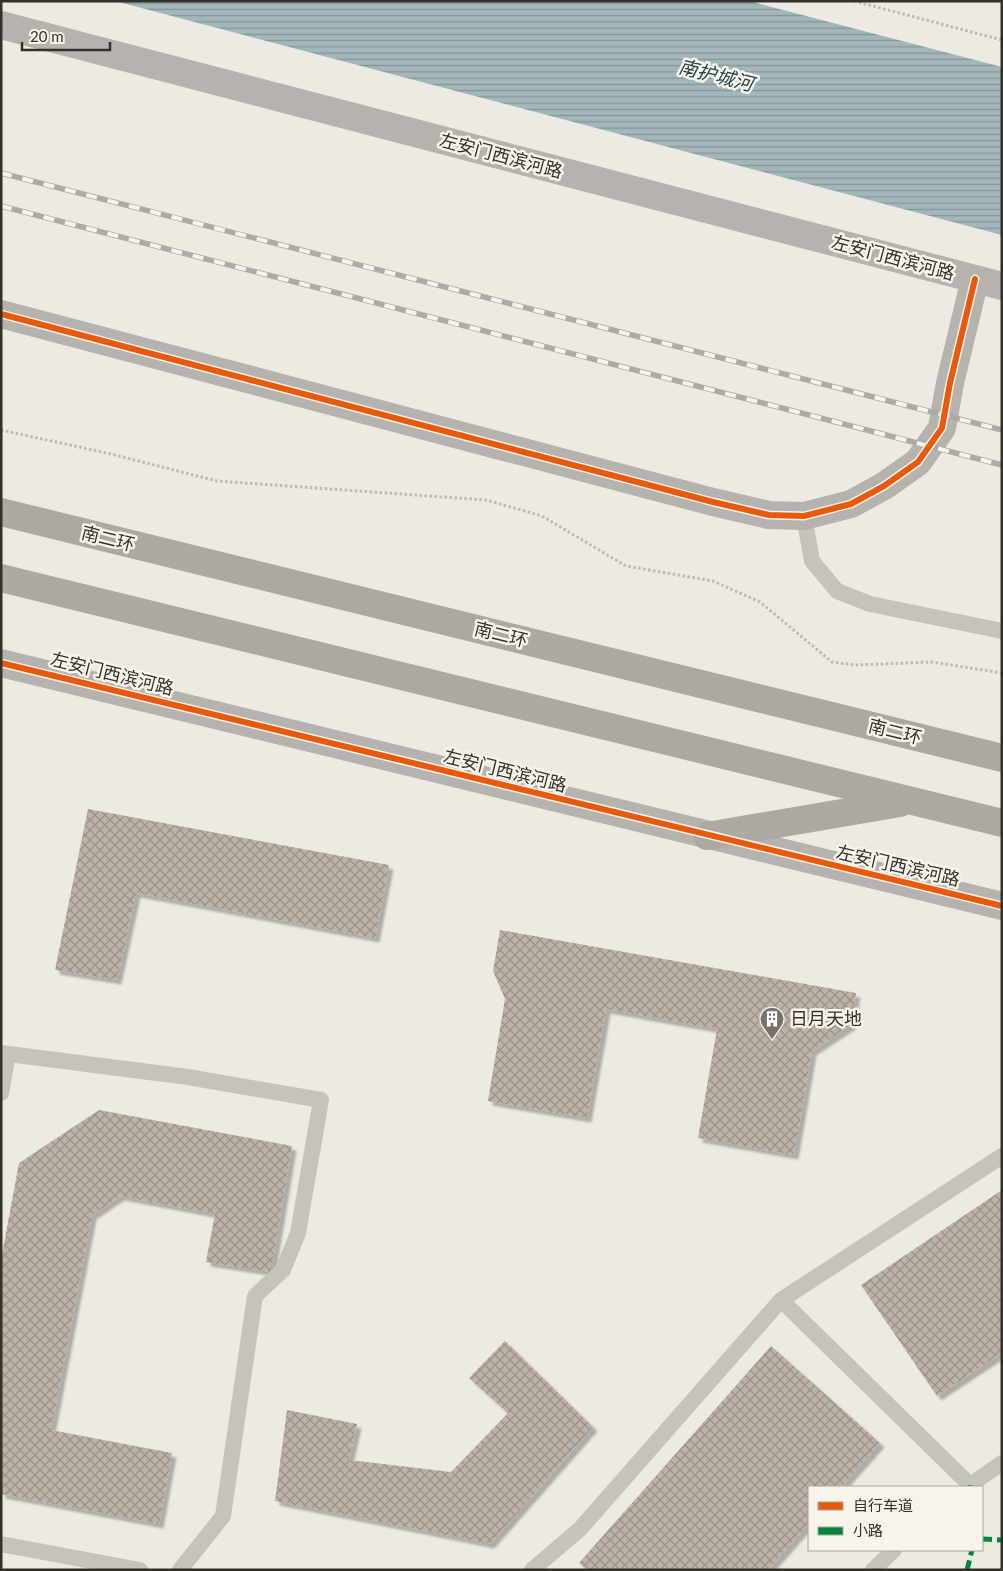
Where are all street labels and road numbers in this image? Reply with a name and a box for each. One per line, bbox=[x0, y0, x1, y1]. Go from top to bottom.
street label: 左安门西滨河路 bbox=[438, 128, 565, 182]
street label: 左安门西滨河路 bbox=[830, 230, 957, 284]
street label: 南二环 bbox=[79, 521, 137, 555]
street label: 南二环 bbox=[472, 617, 530, 651]
street label: 左安门西滨河路 bbox=[48, 647, 176, 699]
street label: 南二环 bbox=[866, 714, 924, 748]
street label: 左安门西滨河路 bbox=[441, 744, 569, 796]
street label: 左安门西滨河路 bbox=[834, 840, 962, 890]

